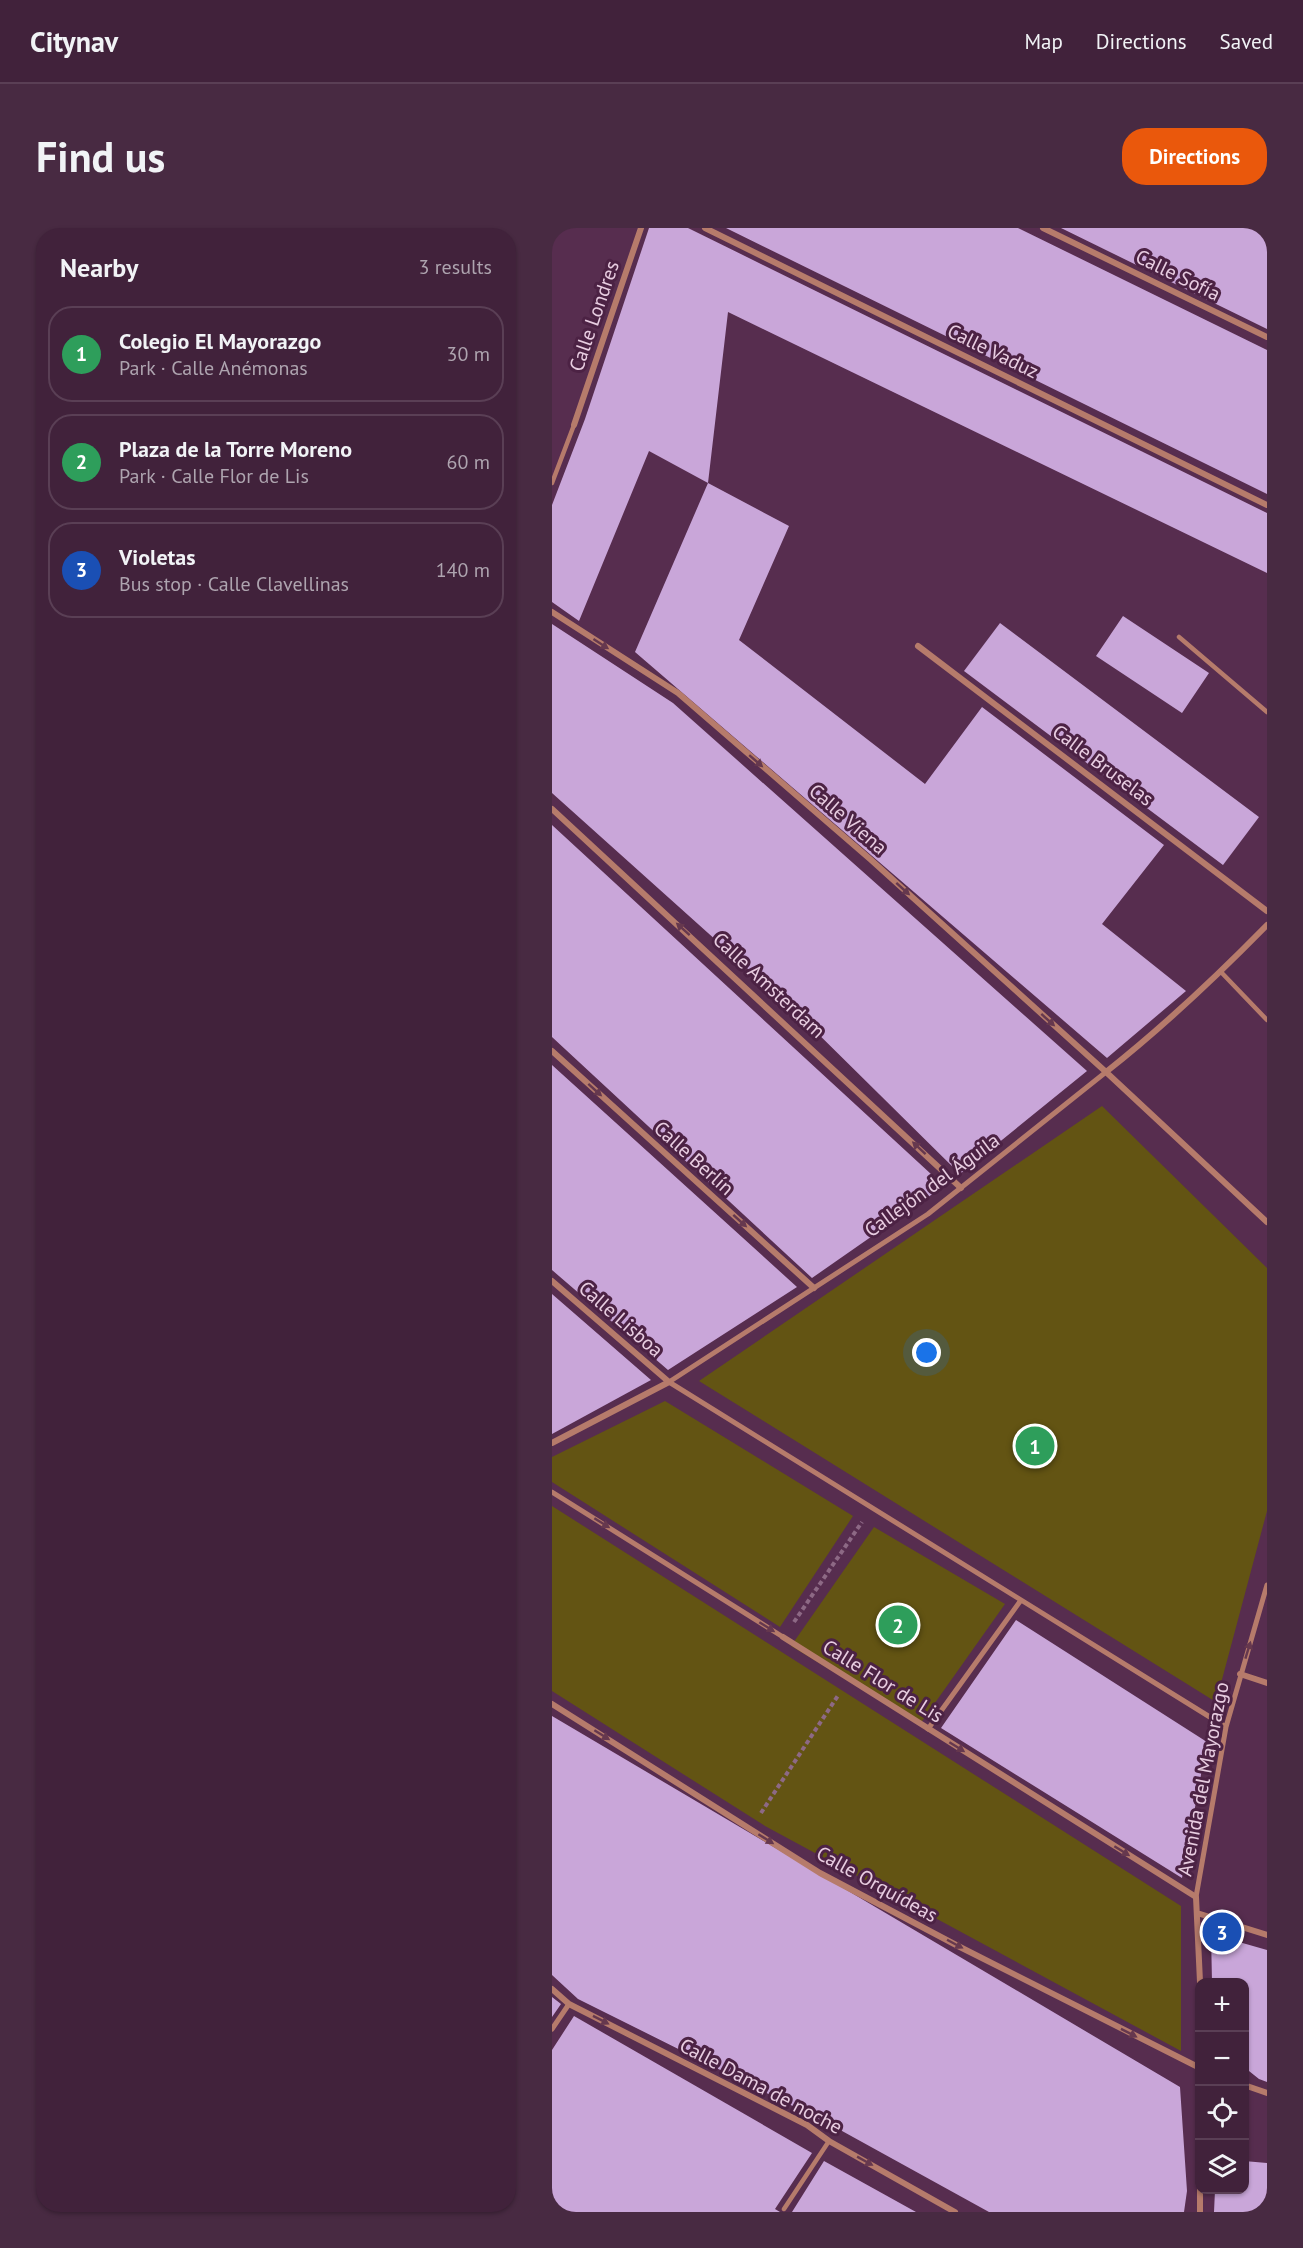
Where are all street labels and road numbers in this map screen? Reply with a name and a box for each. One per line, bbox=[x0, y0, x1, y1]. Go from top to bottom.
street label: Calle Sofía bbox=[1131, 243, 1225, 307]
street label: Calle Londres bbox=[563, 257, 625, 375]
street label: Calle Vaduz bbox=[943, 318, 1043, 384]
street label: Calle Bruselas bbox=[1047, 718, 1159, 812]
street label: Calle Viena bbox=[803, 778, 893, 860]
street label: Calle Amsterdam bbox=[707, 926, 831, 1044]
street label: Calle Berlín bbox=[649, 1115, 739, 1201]
street label: Callejón del Águila bbox=[859, 1127, 1005, 1243]
street label: Calle Lisboa bbox=[573, 1275, 669, 1363]
street label: Calle Flor de Lis bbox=[818, 1634, 948, 1728]
street label: Avenida del Mayorazgo bbox=[1171, 1680, 1235, 1878]
street label: Calle Orquídeas bbox=[812, 1840, 942, 1928]
street label: Calle Dama de noche bbox=[675, 2032, 847, 2140]

